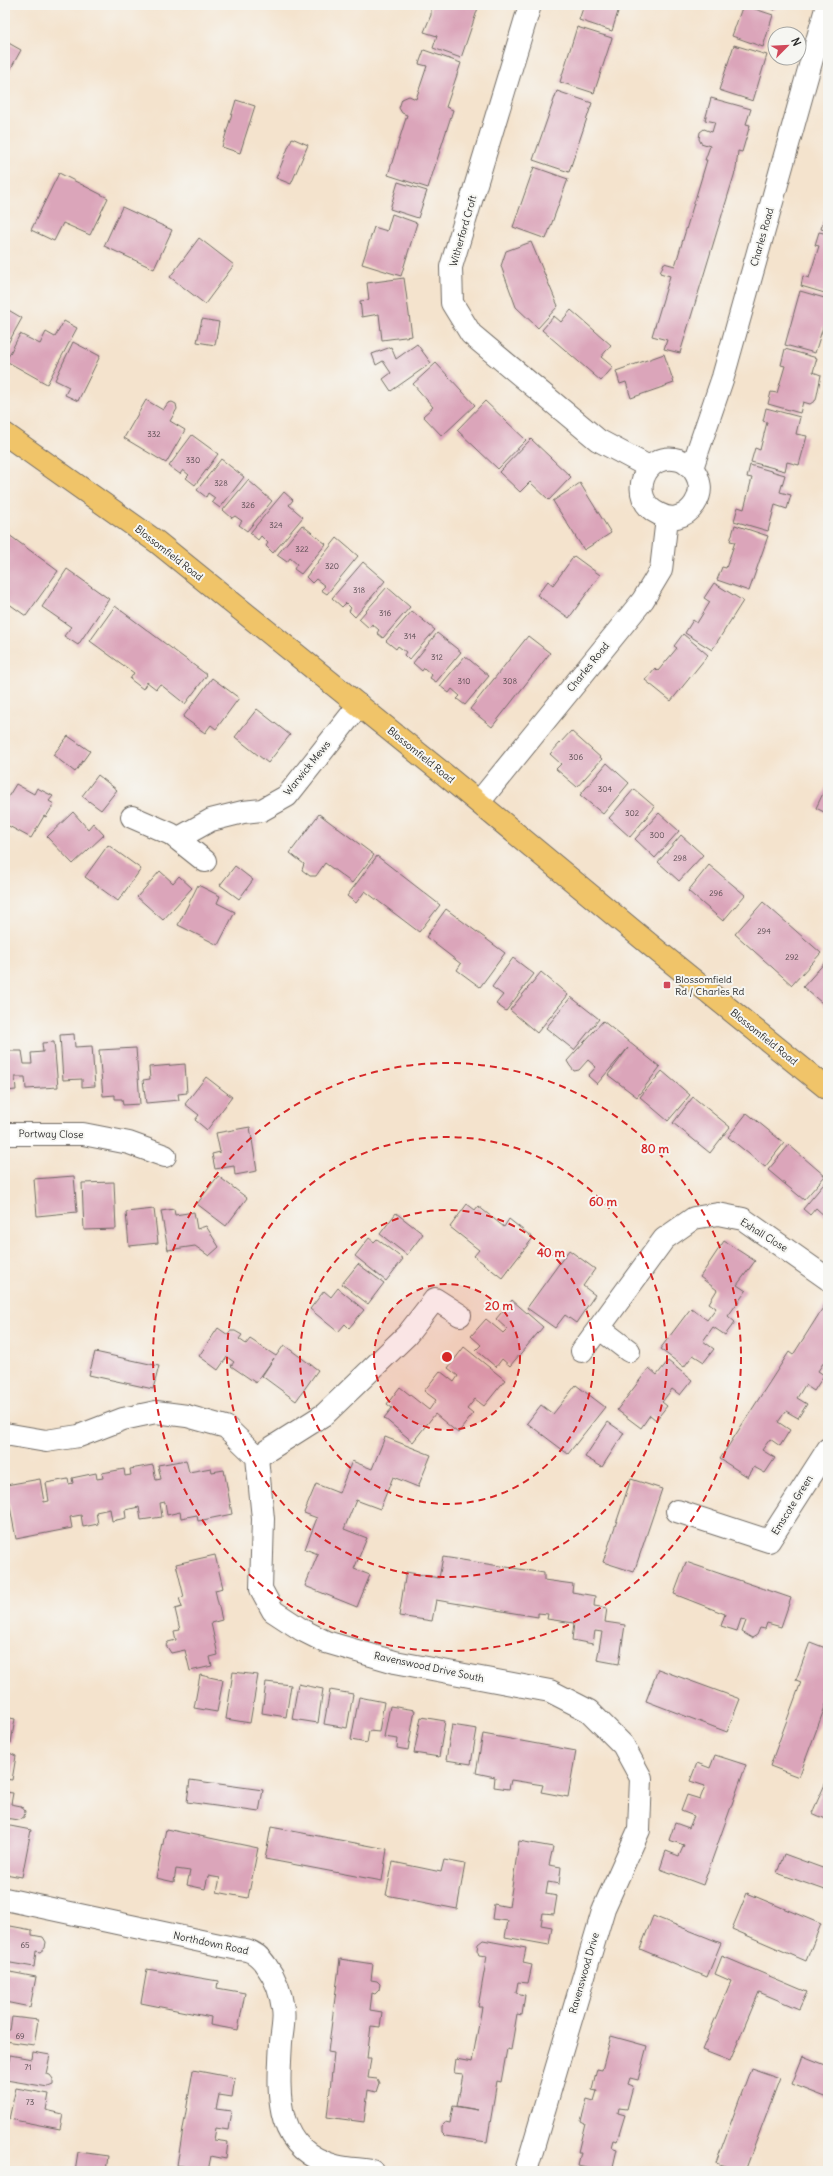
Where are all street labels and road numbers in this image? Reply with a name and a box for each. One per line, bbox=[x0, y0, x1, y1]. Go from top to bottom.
street label: Witherford Croft bbox=[447, 193, 480, 268]
street label: Charles Road bbox=[747, 206, 777, 268]
street label: Blossomfield Road bbox=[132, 522, 206, 584]
street label: Charles Road bbox=[564, 639, 612, 694]
street label: Blossomfield Road bbox=[385, 724, 457, 786]
street label: Warwick Mews bbox=[281, 738, 333, 798]
street label: Blossomfield Road bbox=[728, 1006, 800, 1068]
street label: Portway Close bbox=[18, 1127, 84, 1141]
street label: Exhall Close bbox=[738, 1215, 790, 1255]
street label: Emscote Green bbox=[768, 1472, 816, 1537]
street label: Ravenswood Drive South bbox=[373, 1649, 485, 1685]
street label: Northdown Road bbox=[172, 1929, 250, 1957]
street label: Ravenswood Drive bbox=[566, 1931, 602, 2015]

